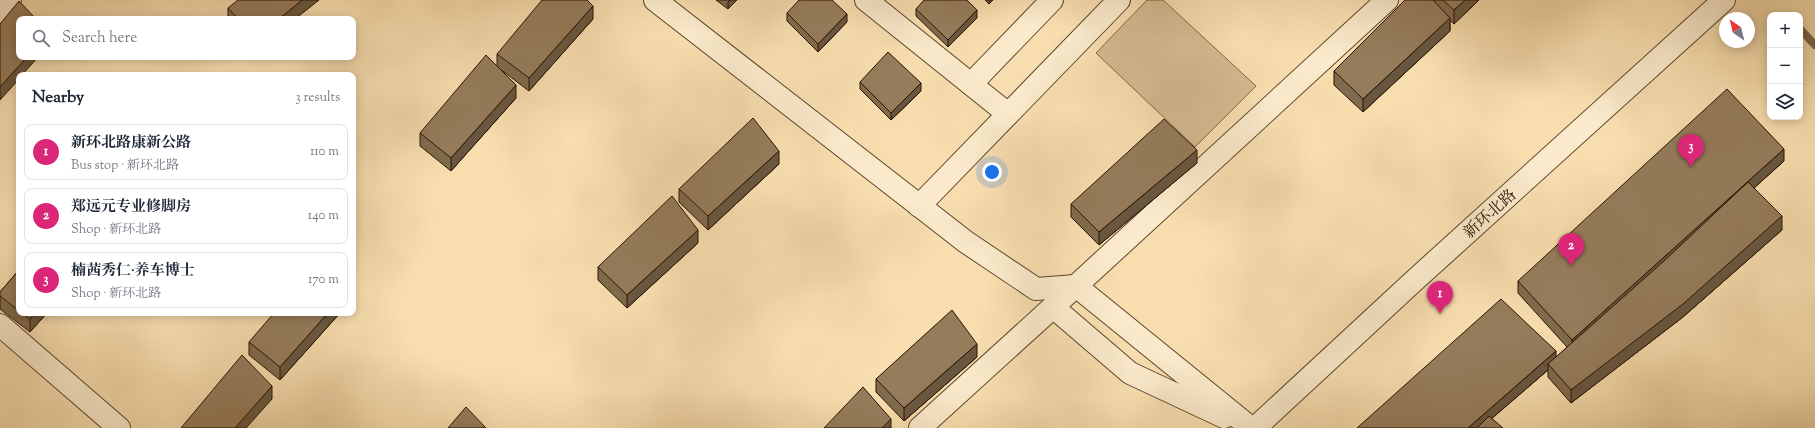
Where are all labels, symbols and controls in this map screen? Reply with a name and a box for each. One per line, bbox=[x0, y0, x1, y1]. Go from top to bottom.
north arrow bbox=[1719, 12, 1755, 48]
map controls bbox=[1767, 12, 1803, 120]
button: + bbox=[1767, 12, 1803, 48]
search box bbox=[16, 16, 356, 60]
icon: search bbox=[30, 27, 52, 49]
text: Search here bbox=[62, 28, 137, 49]
button: − bbox=[1767, 48, 1803, 84]
button: layers bbox=[1767, 84, 1803, 120]
text: Nearby bbox=[32, 86, 84, 110]
text: 3 results bbox=[295, 89, 340, 107]
text: 新环北路康新公路 bbox=[71, 133, 191, 154]
pin: 3 bbox=[1678, 134, 1704, 167]
text: 1 bbox=[44, 143, 48, 161]
text: 110 m bbox=[310, 143, 339, 161]
text: Bus stop · 新环北路 bbox=[71, 157, 179, 175]
your location bbox=[982, 162, 1002, 182]
street label: 新环北路 bbox=[1459, 185, 1522, 245]
text: 郑远元专业修脚房 bbox=[71, 197, 191, 218]
text: 2 bbox=[43, 207, 49, 225]
text: 140 m bbox=[308, 207, 339, 225]
text: Shop · 新环北路 bbox=[71, 221, 161, 239]
pin: 2 bbox=[1558, 233, 1584, 266]
text: 楠茜秀仁·养车博士 bbox=[71, 261, 195, 282]
text: 3 bbox=[43, 271, 49, 289]
text: 170 m bbox=[308, 271, 339, 289]
pin: 1 bbox=[1427, 281, 1453, 314]
text: Shop · 新环北路 bbox=[71, 285, 161, 303]

